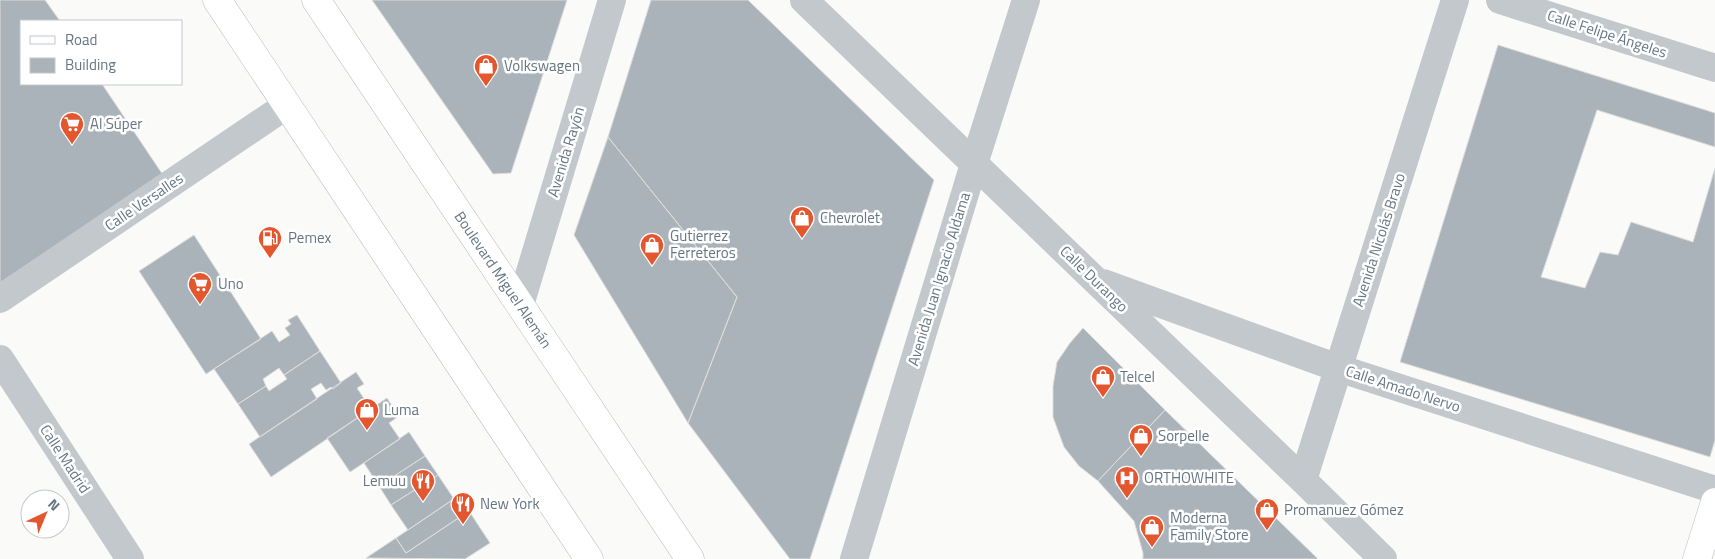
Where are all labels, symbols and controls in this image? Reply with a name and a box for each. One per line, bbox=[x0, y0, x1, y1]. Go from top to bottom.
street label: Calle Felipe Ángeles bbox=[1544, 3, 1670, 64]
legend bbox=[20, 20, 182, 85]
text: Road bbox=[65, 28, 97, 51]
text: Building bbox=[65, 53, 116, 76]
shop icon: Volkswagen bbox=[473, 53, 499, 87]
place label: Volkswagen bbox=[504, 54, 580, 77]
street label: Avenida Rayón bbox=[541, 104, 590, 200]
supermarket icon: Al Súper bbox=[59, 111, 85, 145]
place label: Al Súper bbox=[90, 112, 142, 135]
street label: Calle Versalles bbox=[100, 167, 188, 236]
street label: Avenida Nicolás Bravo bbox=[1346, 170, 1411, 310]
street label: Avenida Juan Ignacio Aldama bbox=[901, 189, 976, 368]
shop icon: Chevrolet bbox=[789, 205, 815, 239]
place label: Chevrolet bbox=[820, 206, 881, 229]
street label: Boulevard Miguel Alemán bbox=[449, 207, 558, 353]
place label: Gutierrez Ferreteros bbox=[670, 224, 736, 264]
fuel station icon: Pemex bbox=[257, 225, 283, 259]
place label: Pemex bbox=[288, 226, 331, 249]
shop icon: Gutierrez Ferreteros bbox=[639, 232, 665, 266]
street label: Calle Durango bbox=[1055, 240, 1134, 317]
supermarket icon: Uno bbox=[187, 271, 213, 305]
place label: Uno bbox=[218, 272, 244, 295]
street label: Calle Amado Nervo bbox=[1343, 359, 1464, 418]
shop icon: Telcel bbox=[1090, 364, 1116, 398]
place label: Telcel bbox=[1120, 365, 1155, 388]
shop icon: Luma bbox=[354, 397, 380, 431]
place label: Luma bbox=[384, 398, 420, 421]
street label: Calle Madrid bbox=[35, 420, 96, 498]
shop icon: Sorpelle bbox=[1128, 423, 1154, 457]
place label: Sorpelle bbox=[1158, 424, 1209, 447]
hospital icon: ORTHOWHITE bbox=[1114, 465, 1140, 499]
place label: ORTHOWHITE bbox=[1144, 466, 1234, 489]
restaurant icon: Lemuu bbox=[410, 468, 436, 502]
place label: Lemuu bbox=[363, 469, 406, 492]
north arrow bbox=[20, 489, 70, 539]
restaurant icon: New York bbox=[450, 491, 476, 525]
place label: New York bbox=[480, 492, 540, 515]
text: N bbox=[44, 493, 65, 515]
shop icon: Promanuez Gómez bbox=[1254, 497, 1280, 531]
place label: Promanuez Gómez bbox=[1284, 498, 1404, 521]
place label: Moderna Family Store bbox=[1170, 506, 1249, 546]
shop icon: Moderna Family Store bbox=[1139, 514, 1165, 548]

